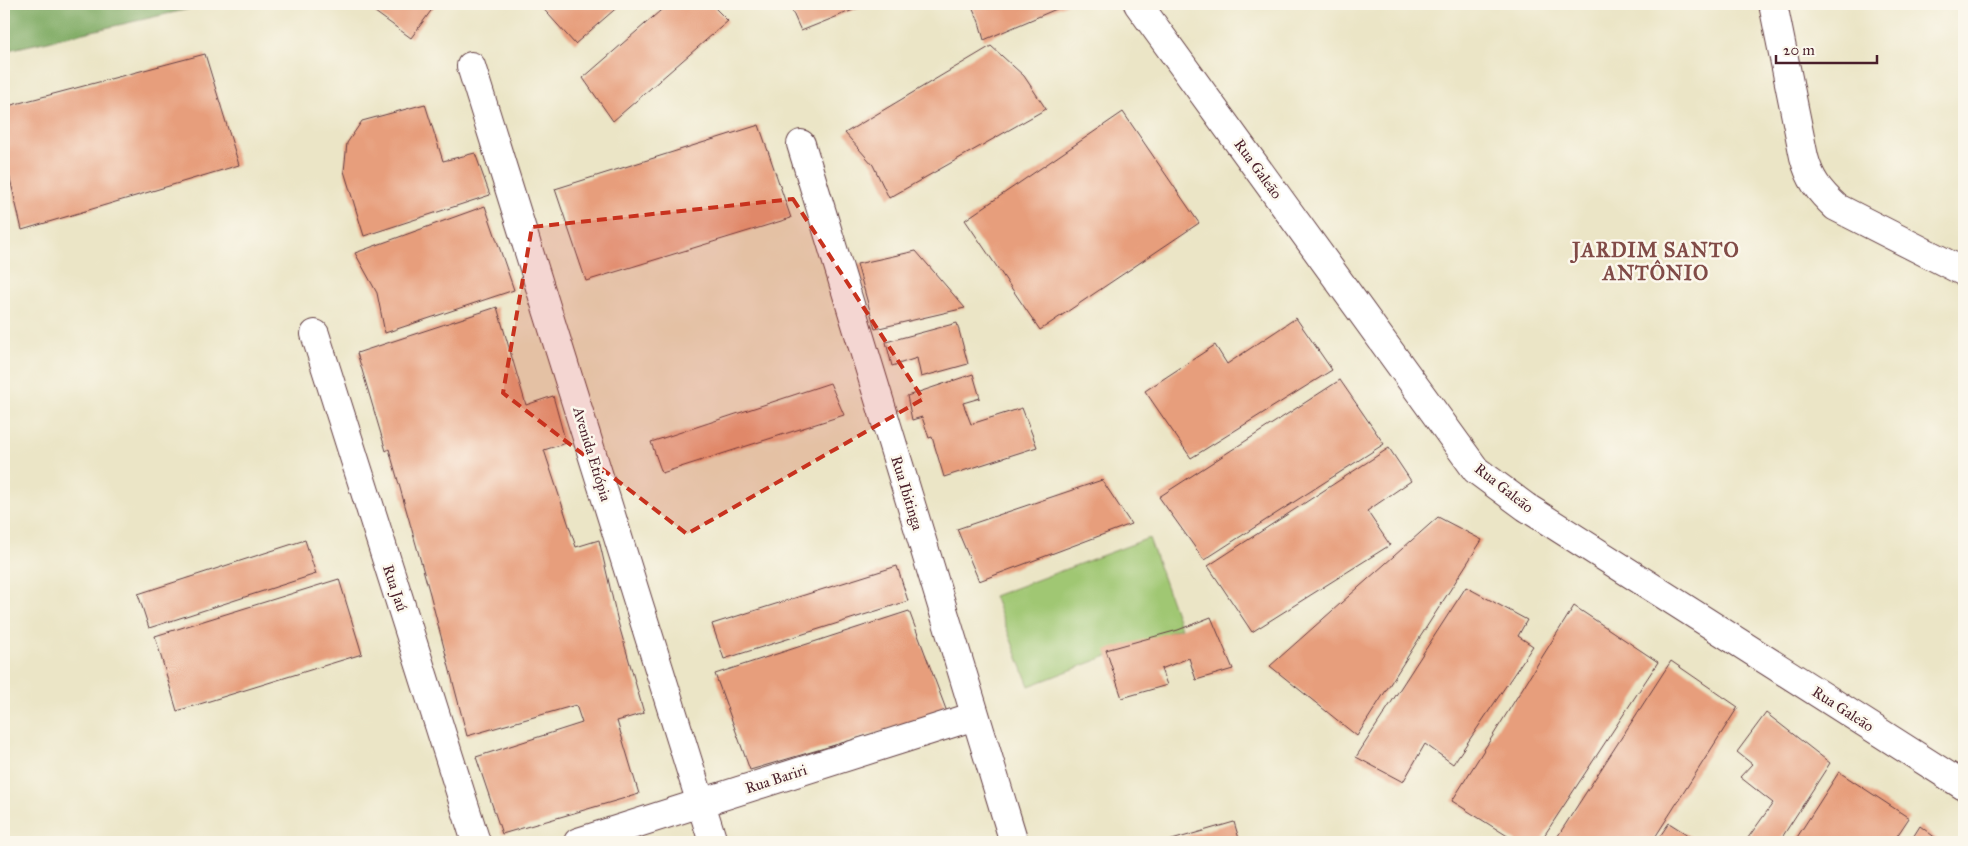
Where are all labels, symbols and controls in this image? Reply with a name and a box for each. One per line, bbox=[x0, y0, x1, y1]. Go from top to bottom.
scale bar bbox=[1776, 32, 1877, 64]
text: 20 m bbox=[1783, 41, 1815, 59]
street label: Rua Galeão bbox=[1230, 136, 1286, 203]
district label: JARDIM SANTO ANTÔNIO bbox=[1569, 238, 1740, 285]
street label: Avenida Etiópia bbox=[569, 404, 615, 504]
street label: Rua Ibitinga bbox=[887, 454, 927, 533]
street label: Rua Galeão bbox=[1471, 459, 1537, 517]
street label: Rua Jaú bbox=[378, 562, 411, 614]
street label: Rua Galeão bbox=[1809, 683, 1877, 736]
street label: Rua Bariri bbox=[743, 761, 809, 797]

